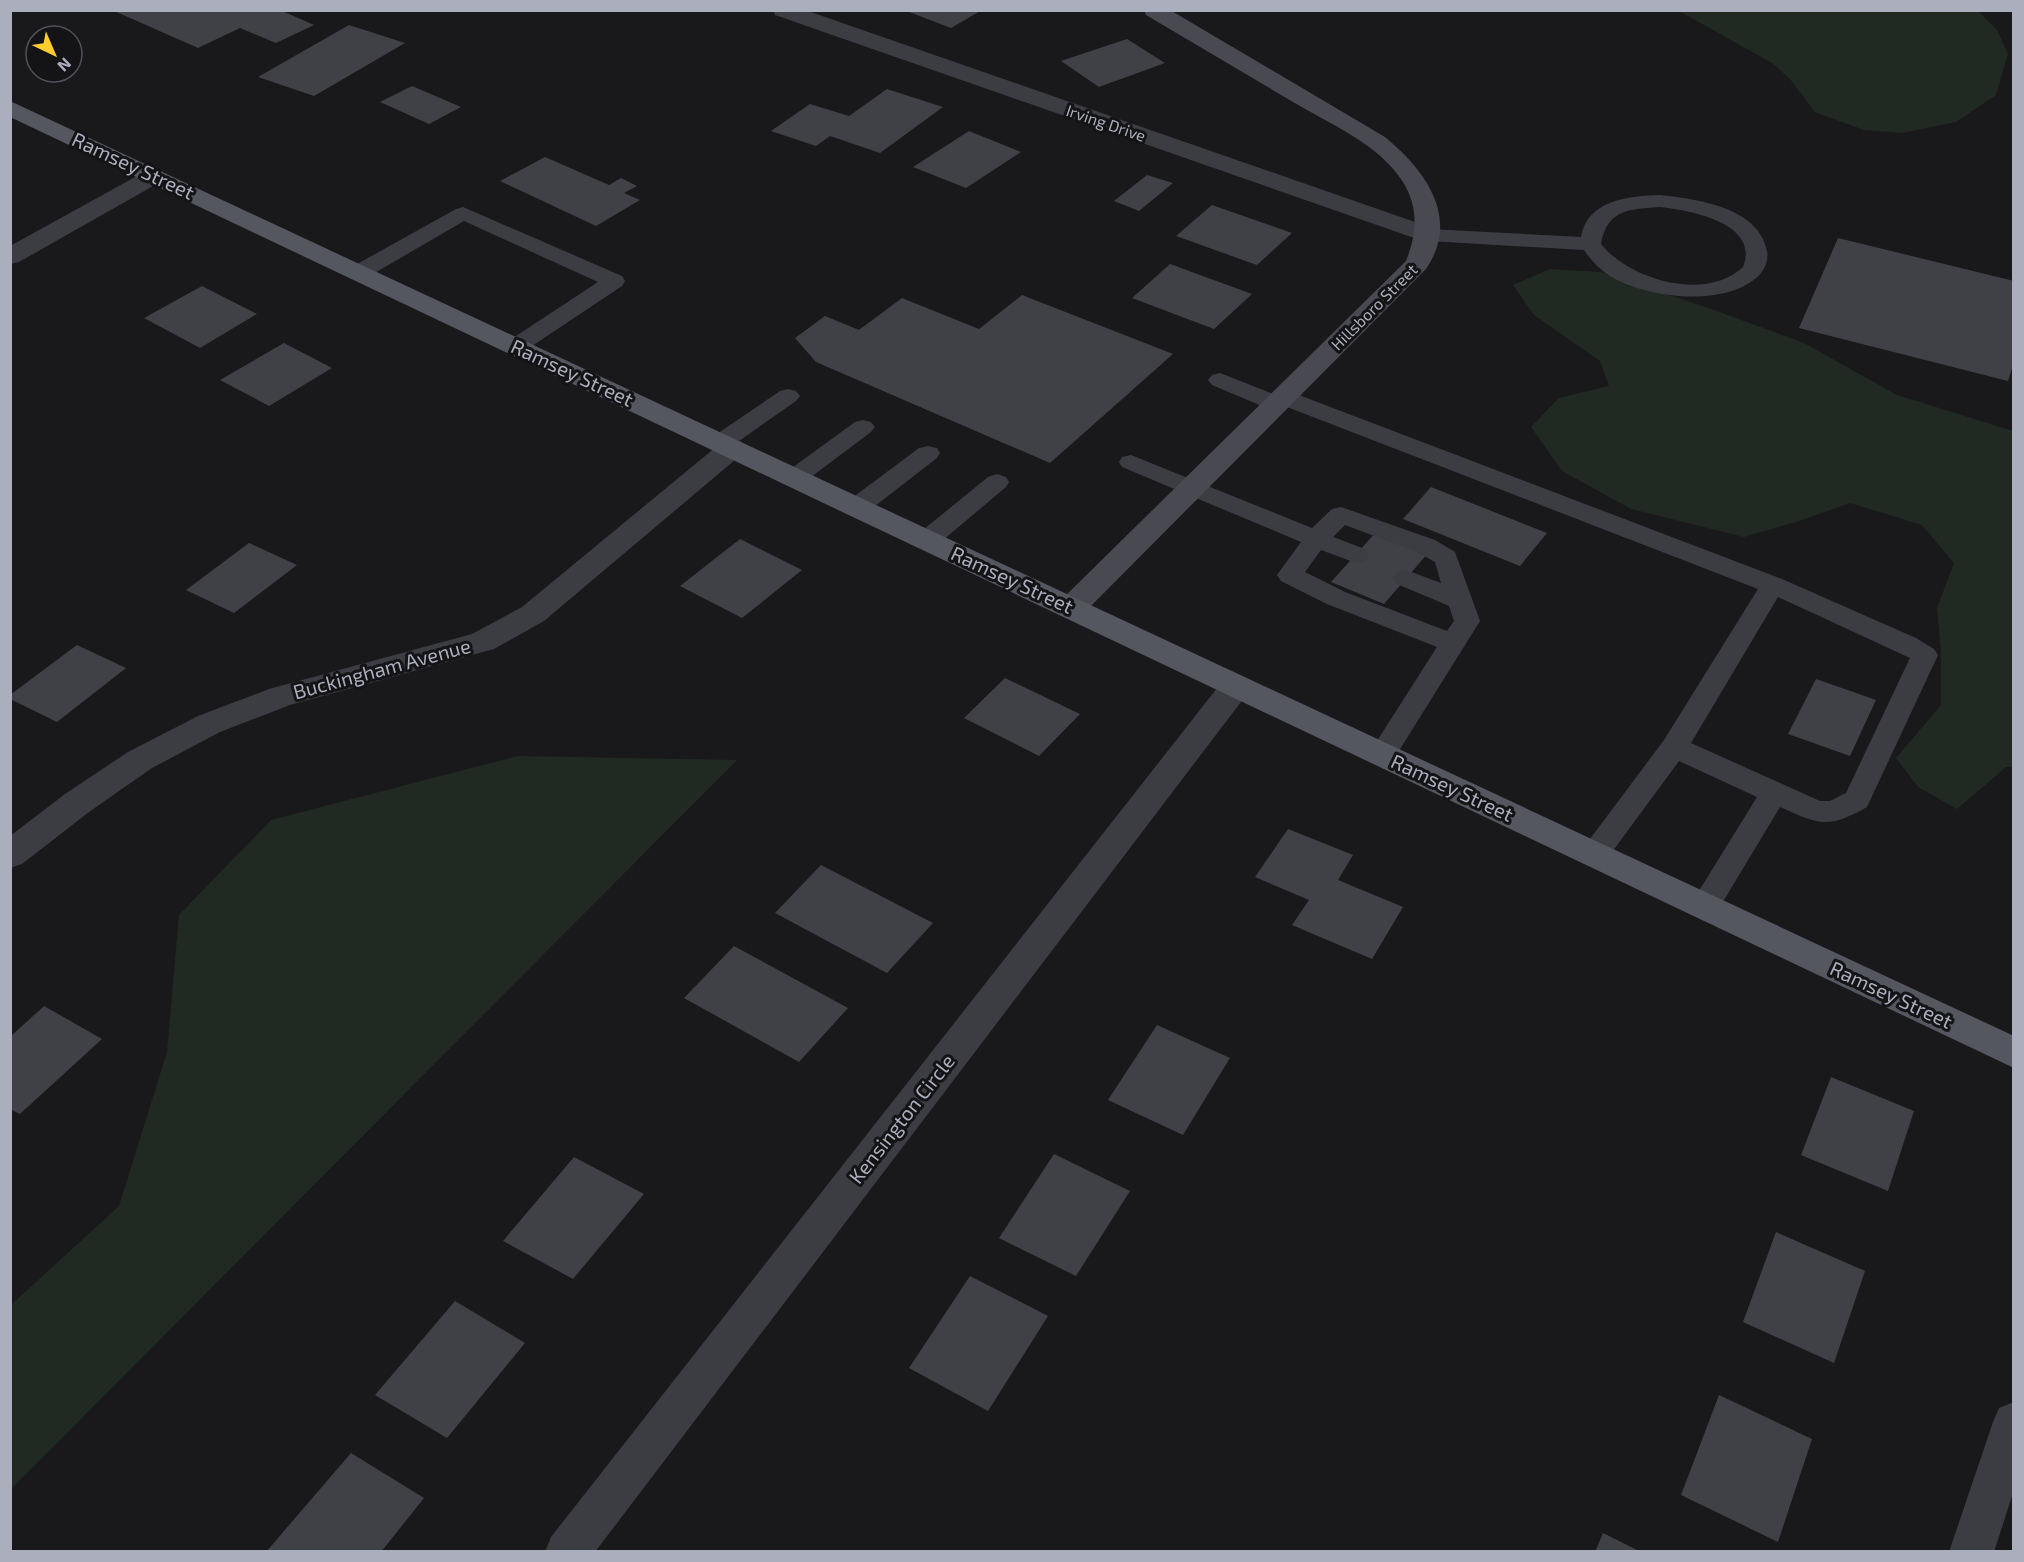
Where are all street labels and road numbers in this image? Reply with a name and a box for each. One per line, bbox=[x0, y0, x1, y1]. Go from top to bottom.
street label: Irving Drive bbox=[1064, 100, 1148, 145]
street label: Ramsey Street bbox=[69, 126, 199, 204]
street label: Hillsboro Street bbox=[1327, 260, 1421, 354]
street label: Ramsey Street bbox=[508, 333, 638, 411]
street label: Ramsey Street bbox=[948, 540, 1078, 618]
street label: Buckingham Avenue bbox=[290, 633, 473, 703]
street label: Ramsey Street bbox=[1388, 748, 1518, 826]
street label: Ramsey Street bbox=[1827, 955, 1957, 1033]
street label: Kensington Circle bbox=[843, 1049, 959, 1188]

